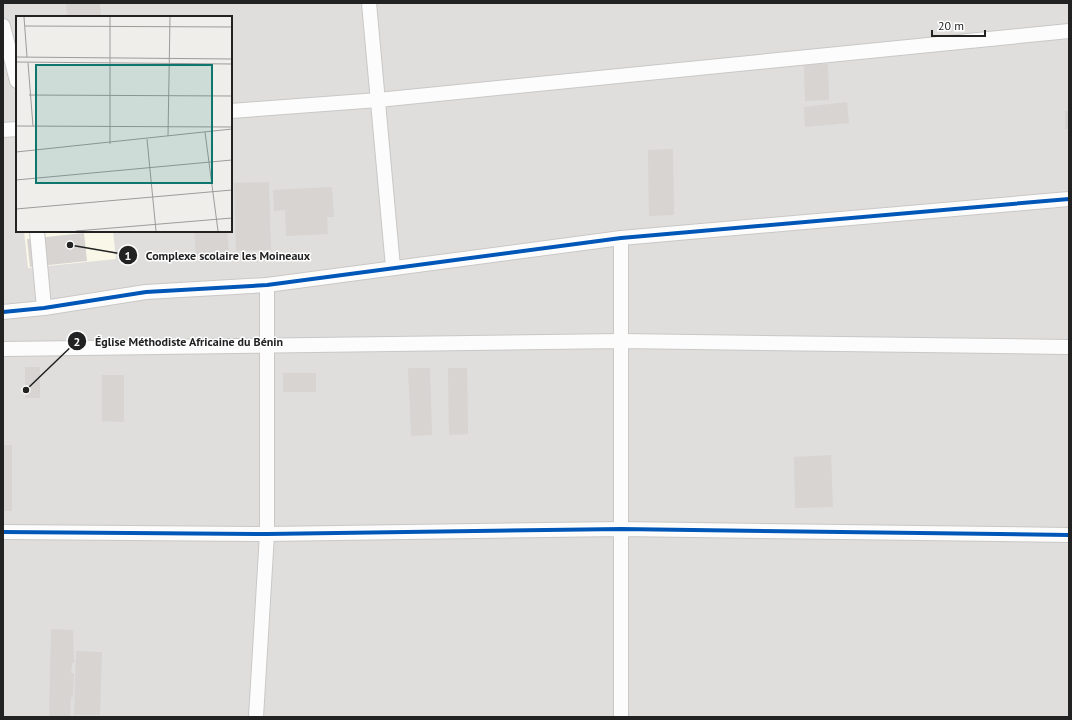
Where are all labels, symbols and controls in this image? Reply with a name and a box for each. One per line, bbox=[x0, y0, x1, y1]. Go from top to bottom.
scale bar bbox=[932, 12, 985, 38]
inset map bbox=[16, 16, 232, 232]
text: 20 m bbox=[938, 18, 964, 33]
callout: Complexe scolaire les Moineaux bbox=[118, 243, 318, 267]
text: 1 bbox=[125, 248, 131, 263]
text: Complexe scolaire les Moineaux bbox=[146, 248, 311, 263]
callout: Église Méthodiste Africaine du Bénin bbox=[67, 329, 292, 353]
text: 2 bbox=[74, 334, 80, 349]
text: Église Méthodiste Africaine du Bénin bbox=[95, 334, 283, 349]

